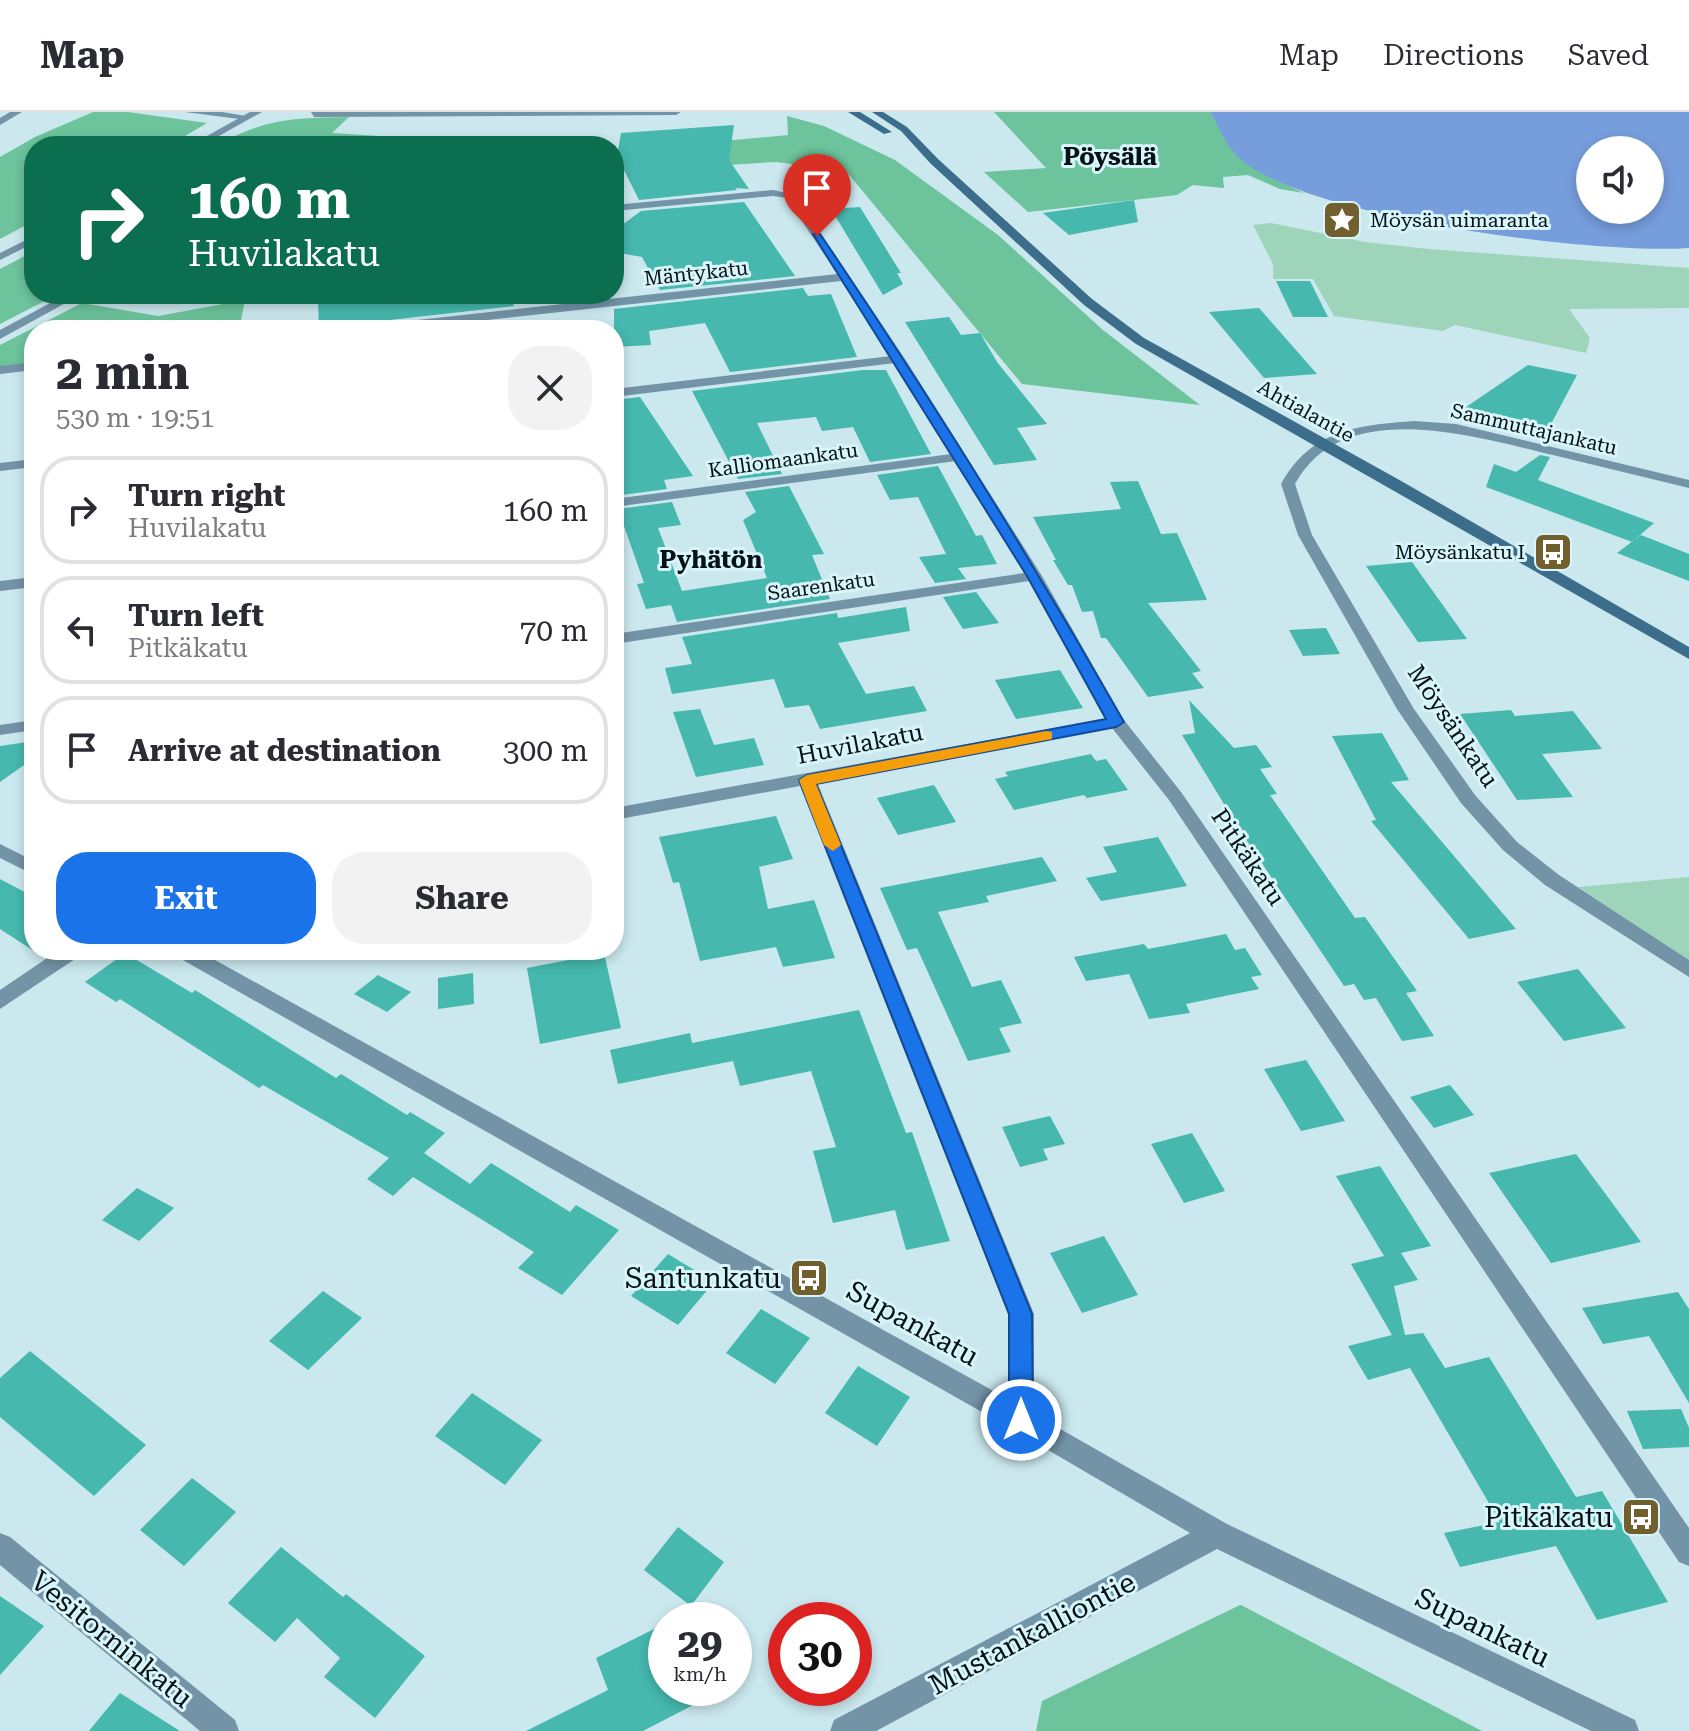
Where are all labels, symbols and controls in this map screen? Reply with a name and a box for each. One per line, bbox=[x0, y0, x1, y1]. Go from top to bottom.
text: Map bbox=[40, 33, 125, 77]
text: Map bbox=[1279, 39, 1339, 72]
text: Directions bbox=[1383, 39, 1524, 72]
text: Saved bbox=[1568, 39, 1649, 72]
map controls bbox=[1576, 136, 1664, 224]
button: sound bbox=[1576, 136, 1664, 224]
district label: Pöysälä bbox=[1063, 143, 1157, 171]
pin bbox=[783, 154, 851, 236]
text: 160 m bbox=[188, 166, 350, 232]
icon: arrive bbox=[795, 166, 839, 210]
icon: right bbox=[56, 168, 160, 272]
place icon: Möysän uimaranta bbox=[1321, 199, 1363, 241]
place label: Möysän uimaranta bbox=[1370, 208, 1549, 232]
text: Huvilakatu bbox=[188, 233, 380, 275]
street label: Mäntykatu bbox=[643, 256, 750, 290]
text: 2 min bbox=[56, 345, 189, 401]
button: close bbox=[508, 346, 592, 430]
street label: Ahtialantie bbox=[1254, 375, 1358, 447]
street label: Sammuttajankatu bbox=[1449, 398, 1620, 460]
text: 530 m · 19:51 bbox=[56, 403, 215, 433]
street label: Kalliomaankatu bbox=[707, 438, 860, 482]
text: Turn right bbox=[128, 478, 285, 513]
icon: right bbox=[60, 488, 104, 532]
text: 160 m bbox=[503, 493, 588, 528]
text: Huvilakatu bbox=[128, 513, 267, 543]
bus stop icon: Möysänkatu I bbox=[1532, 531, 1574, 573]
place label: Möysänkatu I bbox=[1395, 540, 1525, 564]
district label: Pyhätön bbox=[660, 546, 762, 574]
street label: Saarenkatu bbox=[766, 567, 877, 605]
text: Turn left bbox=[128, 598, 264, 633]
icon: left bbox=[60, 608, 104, 652]
text: 70 m bbox=[519, 613, 588, 648]
text: Pitkäkatu bbox=[128, 633, 248, 663]
street label: Möysänkatu bbox=[1402, 660, 1504, 792]
street label: Huvilakatu bbox=[795, 718, 925, 770]
icon: arrive bbox=[60, 728, 104, 772]
text: Arrive at destination bbox=[128, 733, 441, 768]
text: 300 m bbox=[503, 733, 588, 768]
street label: Pitkäkatu bbox=[1205, 803, 1291, 911]
button: Exit bbox=[56, 852, 316, 944]
button: Share bbox=[332, 852, 592, 944]
bus stop icon: Santunkatu bbox=[788, 1257, 830, 1299]
place label: Santunkatu bbox=[625, 1262, 781, 1295]
street label: Supankatu bbox=[841, 1274, 984, 1373]
position arrow bbox=[979, 1378, 1063, 1462]
bus stop icon: Pitkäkatu bbox=[1620, 1496, 1662, 1538]
place label: Pitkäkatu bbox=[1484, 1501, 1613, 1534]
street label: Vesitorninkatu bbox=[24, 1564, 199, 1715]
street label: Mustankalliontie bbox=[924, 1565, 1141, 1702]
street label: Supankatu bbox=[1410, 1581, 1555, 1674]
speed limit sign: 30 bbox=[768, 1602, 872, 1706]
text: 29 bbox=[678, 1620, 722, 1667]
text: km/h bbox=[673, 1662, 727, 1686]

